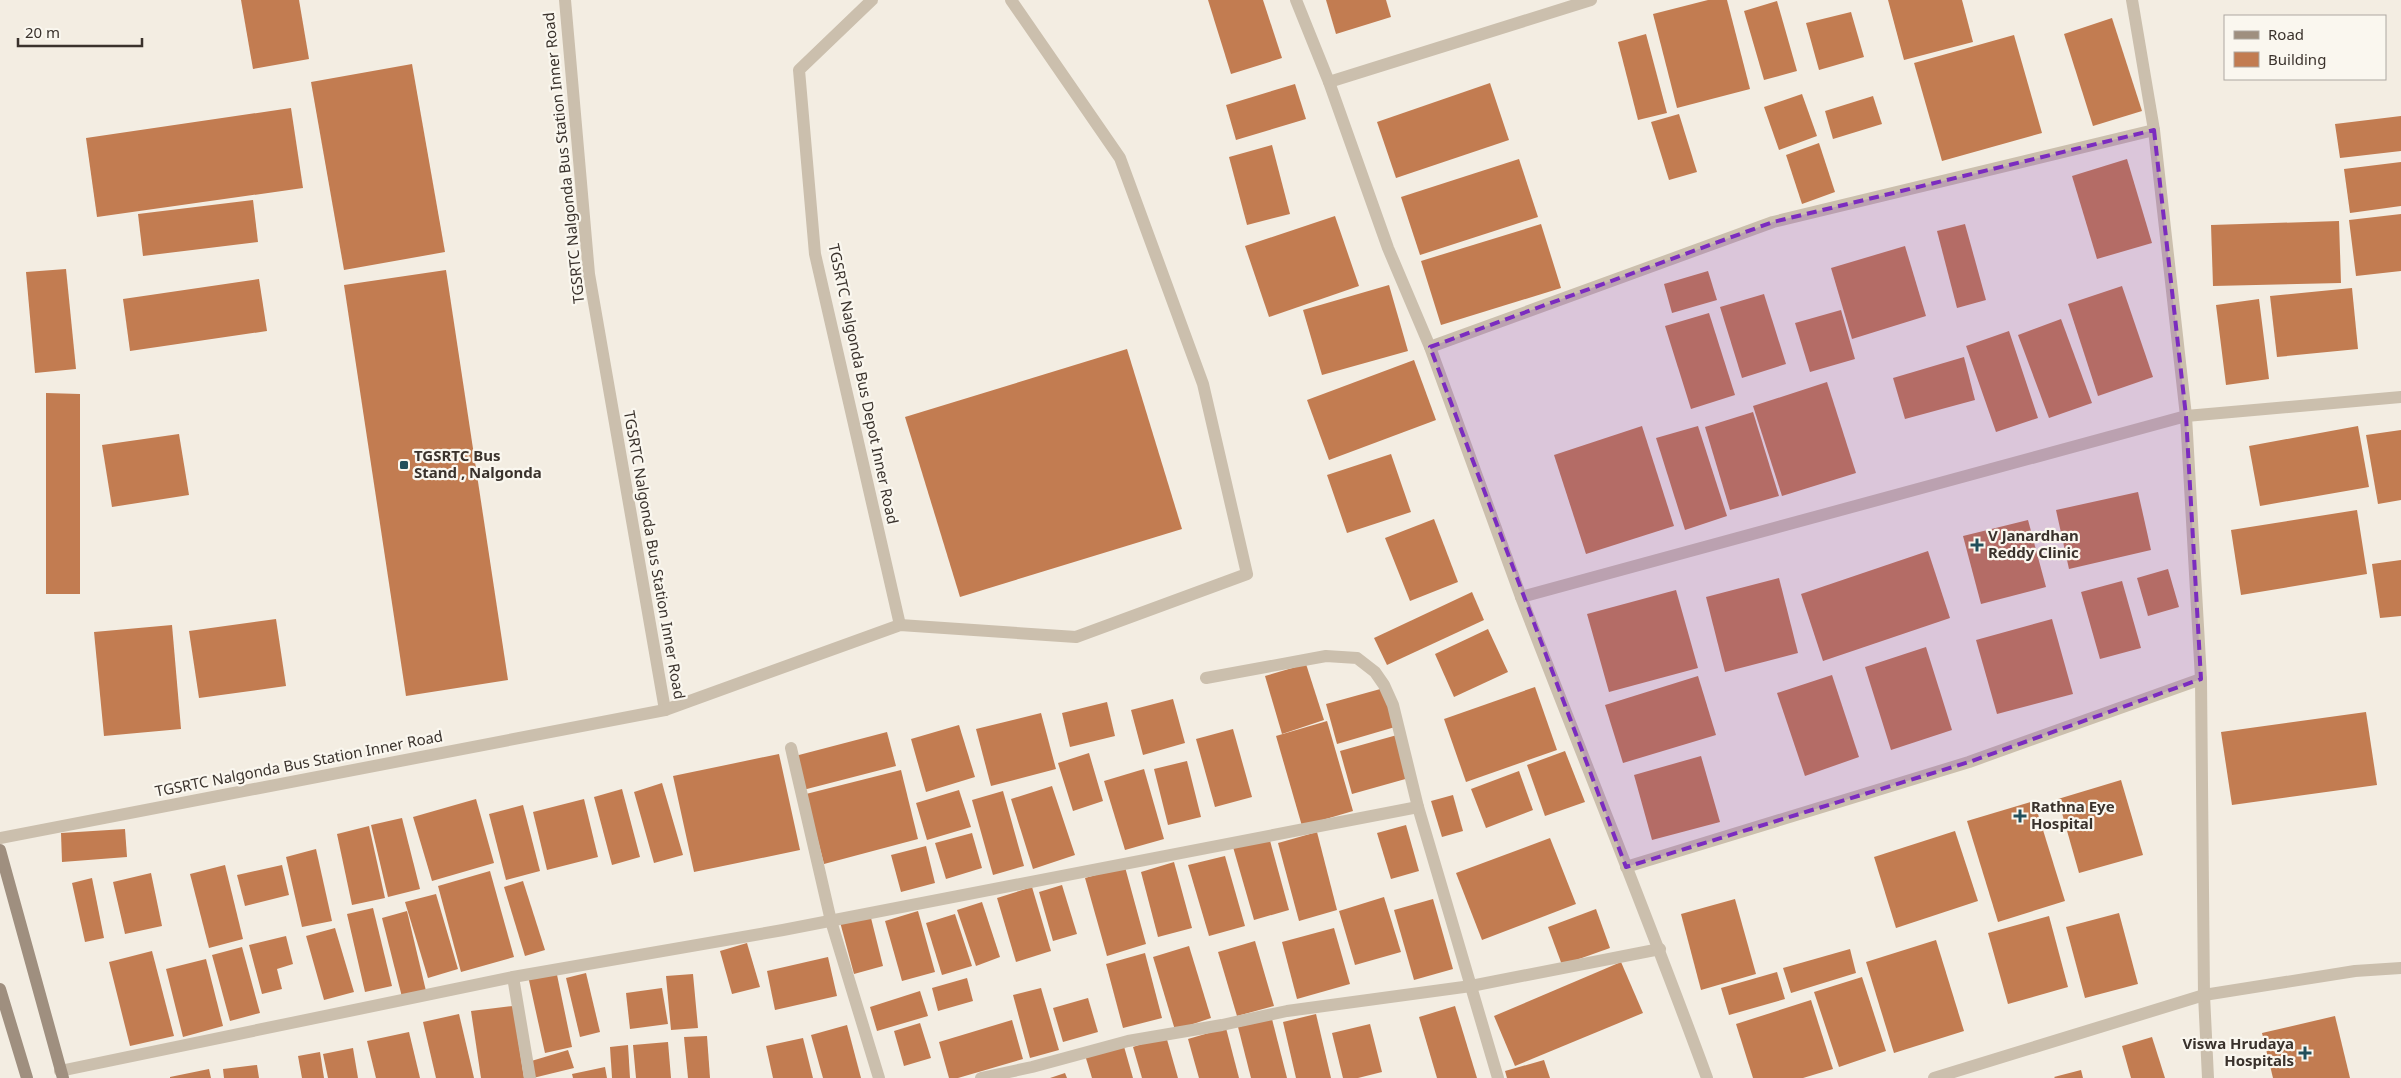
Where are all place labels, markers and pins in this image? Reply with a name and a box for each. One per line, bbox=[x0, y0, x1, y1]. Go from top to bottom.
place label: TGSRTC Bus Stand , Nalgonda bbox=[414, 445, 542, 482]
marker: TGSRTC Bus Stand , Nalgonda bbox=[398, 459, 410, 471]
place label: V Janardhan Reddy Clinic bbox=[1988, 525, 2079, 562]
marker: V Janardhan Reddy Clinic bbox=[1970, 538, 1984, 552]
place label: Rathna Eye Hospital bbox=[2031, 796, 2115, 833]
marker: Rathna Eye Hospital bbox=[2013, 809, 2027, 823]
place label: Viswa Hrudaya Hospitals bbox=[2183, 1033, 2294, 1070]
marker: Viswa Hrudaya Hospitals bbox=[2298, 1046, 2312, 1060]

